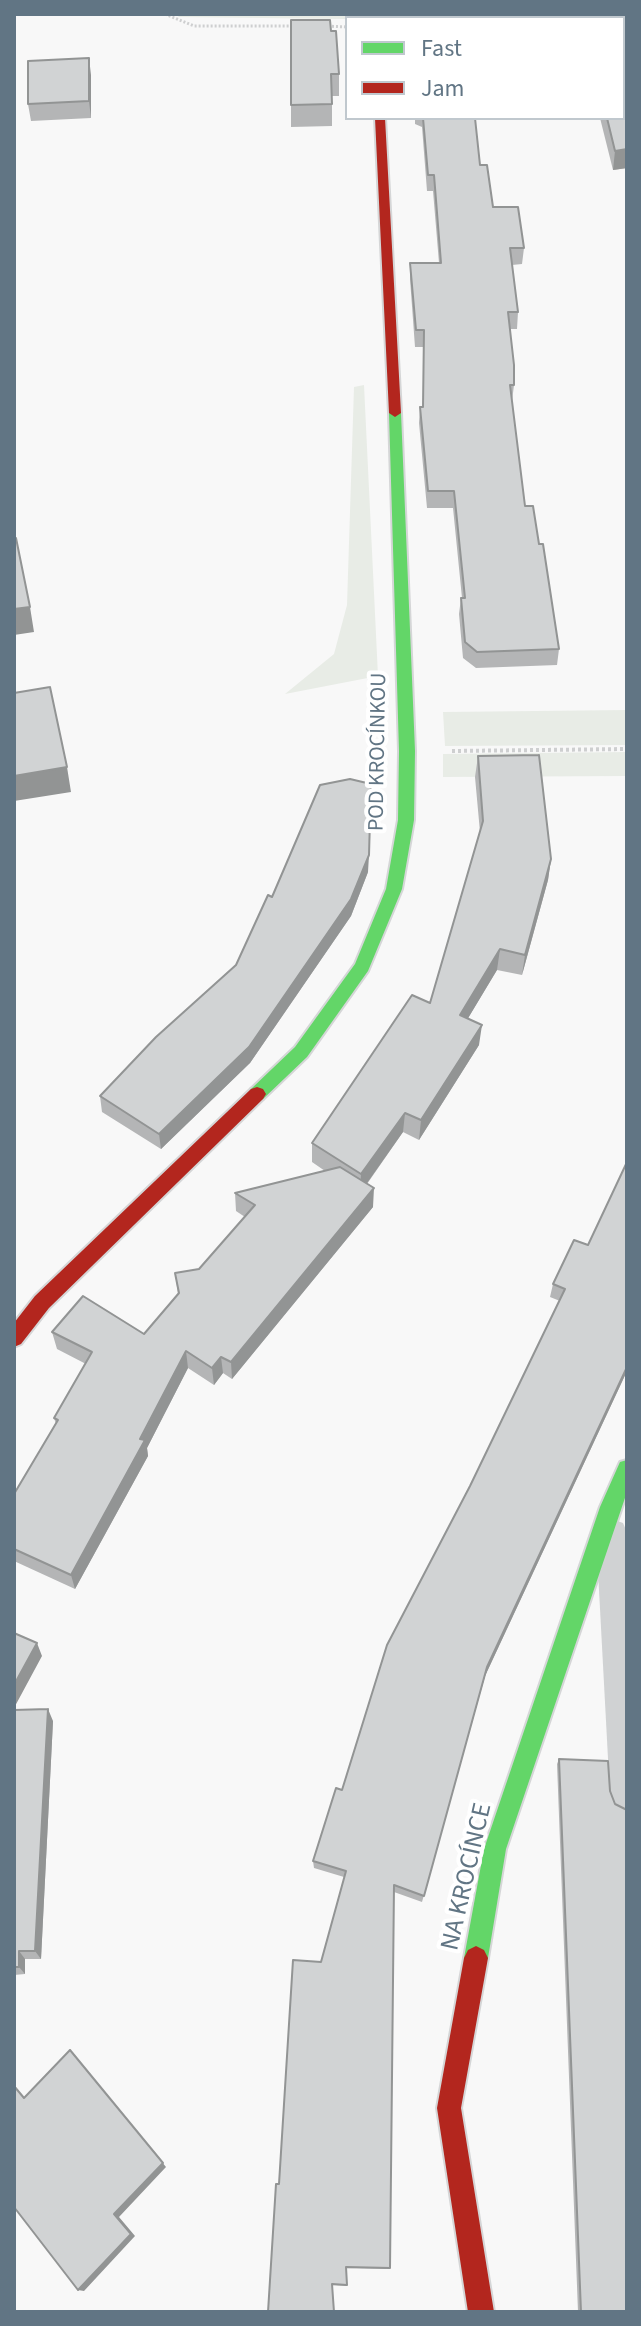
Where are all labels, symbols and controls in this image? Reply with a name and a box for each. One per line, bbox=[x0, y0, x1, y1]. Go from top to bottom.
legend bbox=[345, 16, 625, 120]
text: Fast bbox=[421, 31, 462, 66]
text: Jam bbox=[421, 71, 465, 106]
street label: POD KROCÍNKOU bbox=[364, 673, 394, 831]
street label: NA KROCÍNCE bbox=[436, 1800, 500, 1954]

